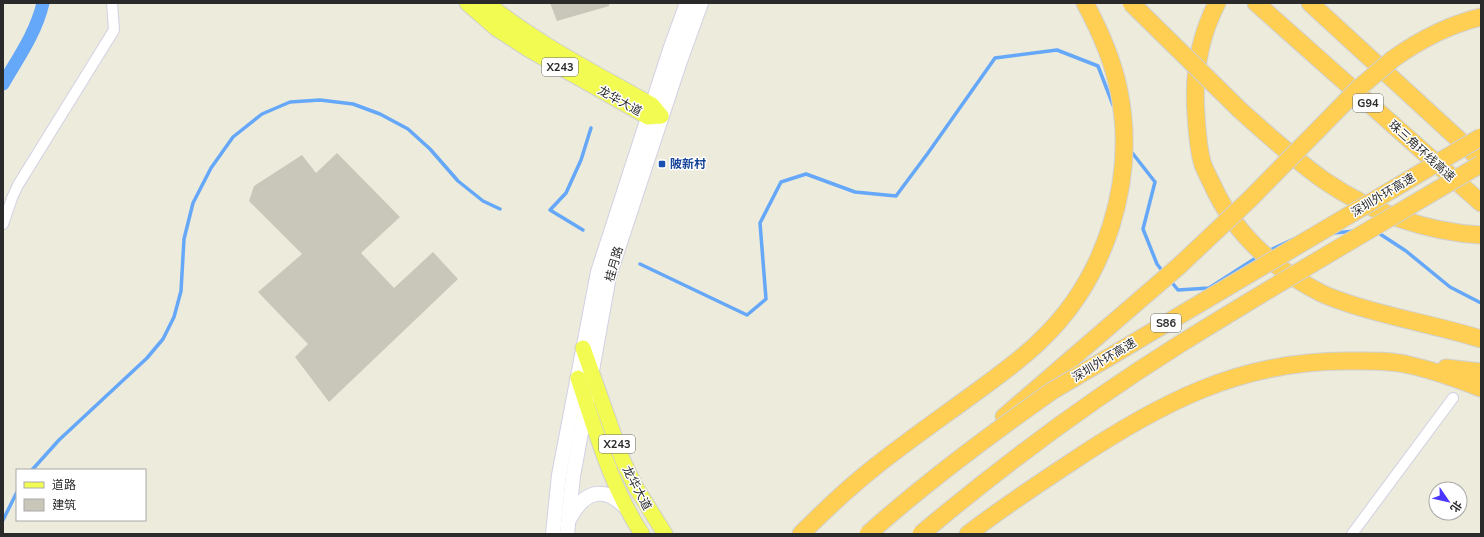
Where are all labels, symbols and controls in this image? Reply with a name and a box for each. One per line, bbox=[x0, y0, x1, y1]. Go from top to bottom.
road number: X243 bbox=[542, 58, 578, 76]
street label: 龙华大道 bbox=[595, 82, 645, 120]
road number: G94 bbox=[1353, 94, 1383, 112]
street label: 珠三角环线高速 bbox=[1385, 117, 1459, 185]
place label: 陂新村 bbox=[670, 156, 706, 172]
marker: 陂新村 bbox=[657, 159, 667, 169]
street label: 深圳外环高速 bbox=[1348, 170, 1418, 220]
street label: 桂月路 bbox=[601, 244, 627, 284]
road number: S86 bbox=[1151, 314, 1181, 332]
street label: 深圳外环高速 bbox=[1069, 335, 1139, 385]
road number: X243 bbox=[599, 435, 635, 453]
street label: 龙华大道 bbox=[619, 463, 655, 513]
legend bbox=[16, 469, 146, 521]
text: 道路 bbox=[52, 477, 76, 493]
north arrow bbox=[1428, 481, 1468, 521]
text: 建筑 bbox=[52, 497, 76, 513]
text: 北 bbox=[1447, 498, 1465, 515]

